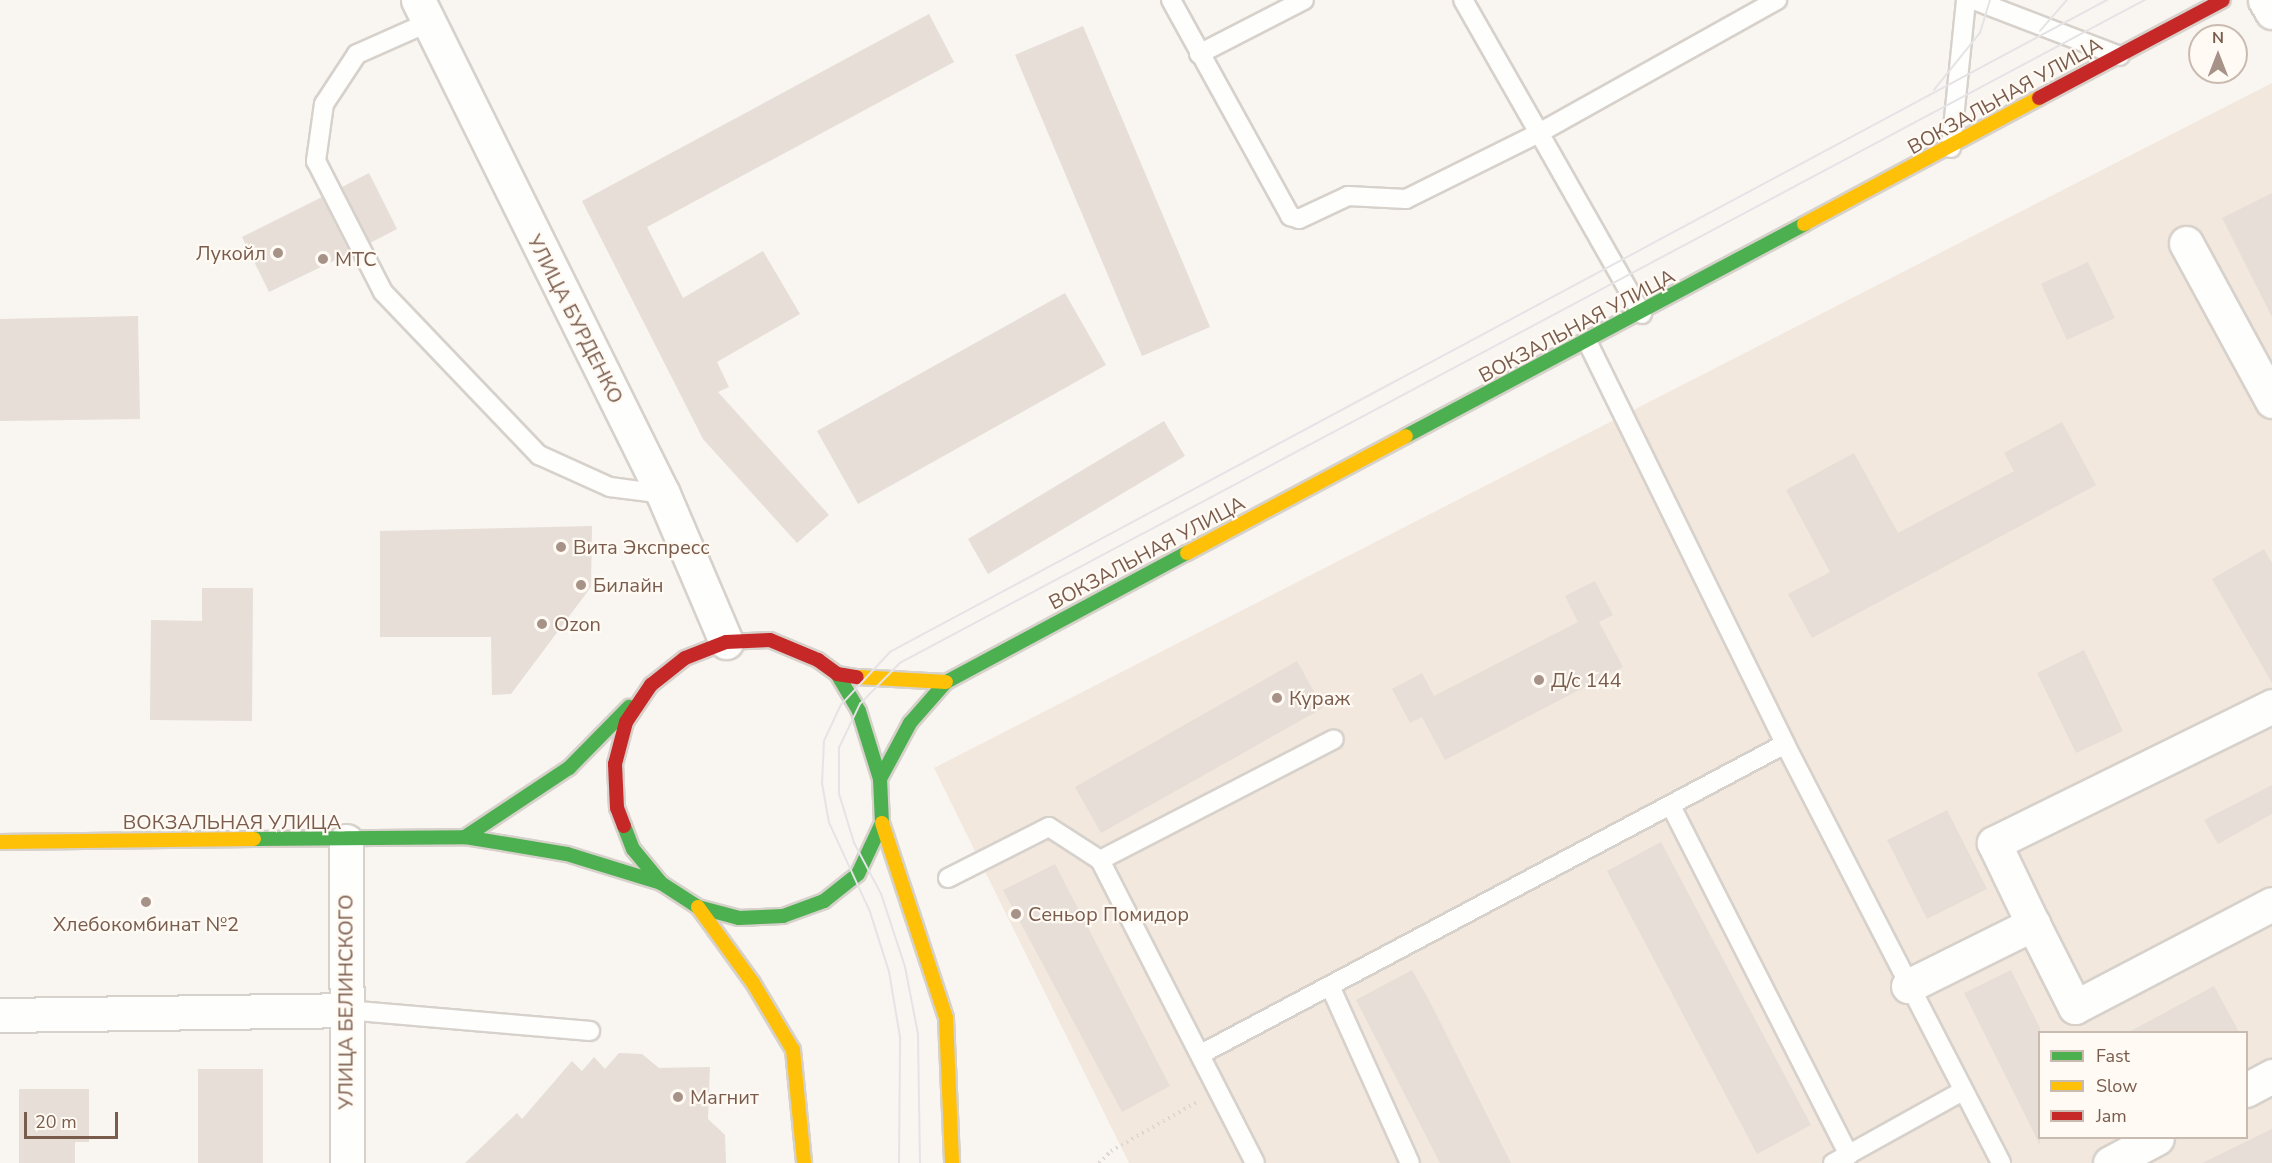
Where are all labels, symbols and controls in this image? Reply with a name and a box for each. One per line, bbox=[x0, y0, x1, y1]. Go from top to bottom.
north arrow bbox=[2188, 24, 2248, 84]
text: N bbox=[2212, 27, 2224, 49]
street label: ВОКЗАЛЬНАЯ УЛИЦА bbox=[1904, 33, 2106, 159]
street label: УЛИЦА БУРДЕНКО bbox=[522, 231, 628, 407]
place label: Лукойл bbox=[196, 241, 266, 265]
marker: Лукойл bbox=[271, 246, 285, 260]
place label: МТС bbox=[335, 247, 377, 271]
marker: МТС bbox=[316, 252, 330, 266]
street label: ВОКЗАЛЬНАЯ УЛИЦА bbox=[1475, 264, 1679, 388]
street label: ВОКЗАЛЬНАЯ УЛИЦА bbox=[1045, 491, 1249, 615]
place label: Вита Экспресс bbox=[573, 535, 710, 559]
marker: Вита Экспресс bbox=[554, 540, 568, 554]
place label: Билайн bbox=[593, 573, 664, 597]
marker: Билайн bbox=[574, 578, 588, 592]
place label: Ozon bbox=[554, 612, 601, 636]
marker: Ozon bbox=[535, 617, 549, 631]
place label: Д/с 144 bbox=[1551, 668, 1622, 692]
marker: Д/с 144 bbox=[1532, 673, 1546, 687]
place label: Кураж bbox=[1289, 686, 1350, 710]
marker: Кураж bbox=[1270, 691, 1284, 705]
street label: ВОКЗАЛЬНАЯ УЛИЦА bbox=[123, 810, 341, 834]
street label: УЛИЦА БЕЛИНСКОГО bbox=[334, 894, 358, 1110]
marker: Хлебокомбинат №2 bbox=[139, 895, 153, 909]
place label: Сеньор Помидор bbox=[1028, 902, 1189, 926]
marker: Сеньор Помидор bbox=[1009, 907, 1023, 921]
place label: Хлебокомбинат №2 bbox=[53, 912, 239, 936]
legend bbox=[2038, 1031, 2248, 1139]
text: Fast bbox=[2096, 1044, 2130, 1068]
text: Slow bbox=[2096, 1074, 2137, 1098]
place label: Магнит bbox=[690, 1085, 759, 1109]
marker: Магнит bbox=[671, 1090, 685, 1104]
scale bar bbox=[27, 1100, 122, 1138]
text: Jam bbox=[2096, 1104, 2127, 1128]
text: 20 m bbox=[35, 1110, 77, 1134]

